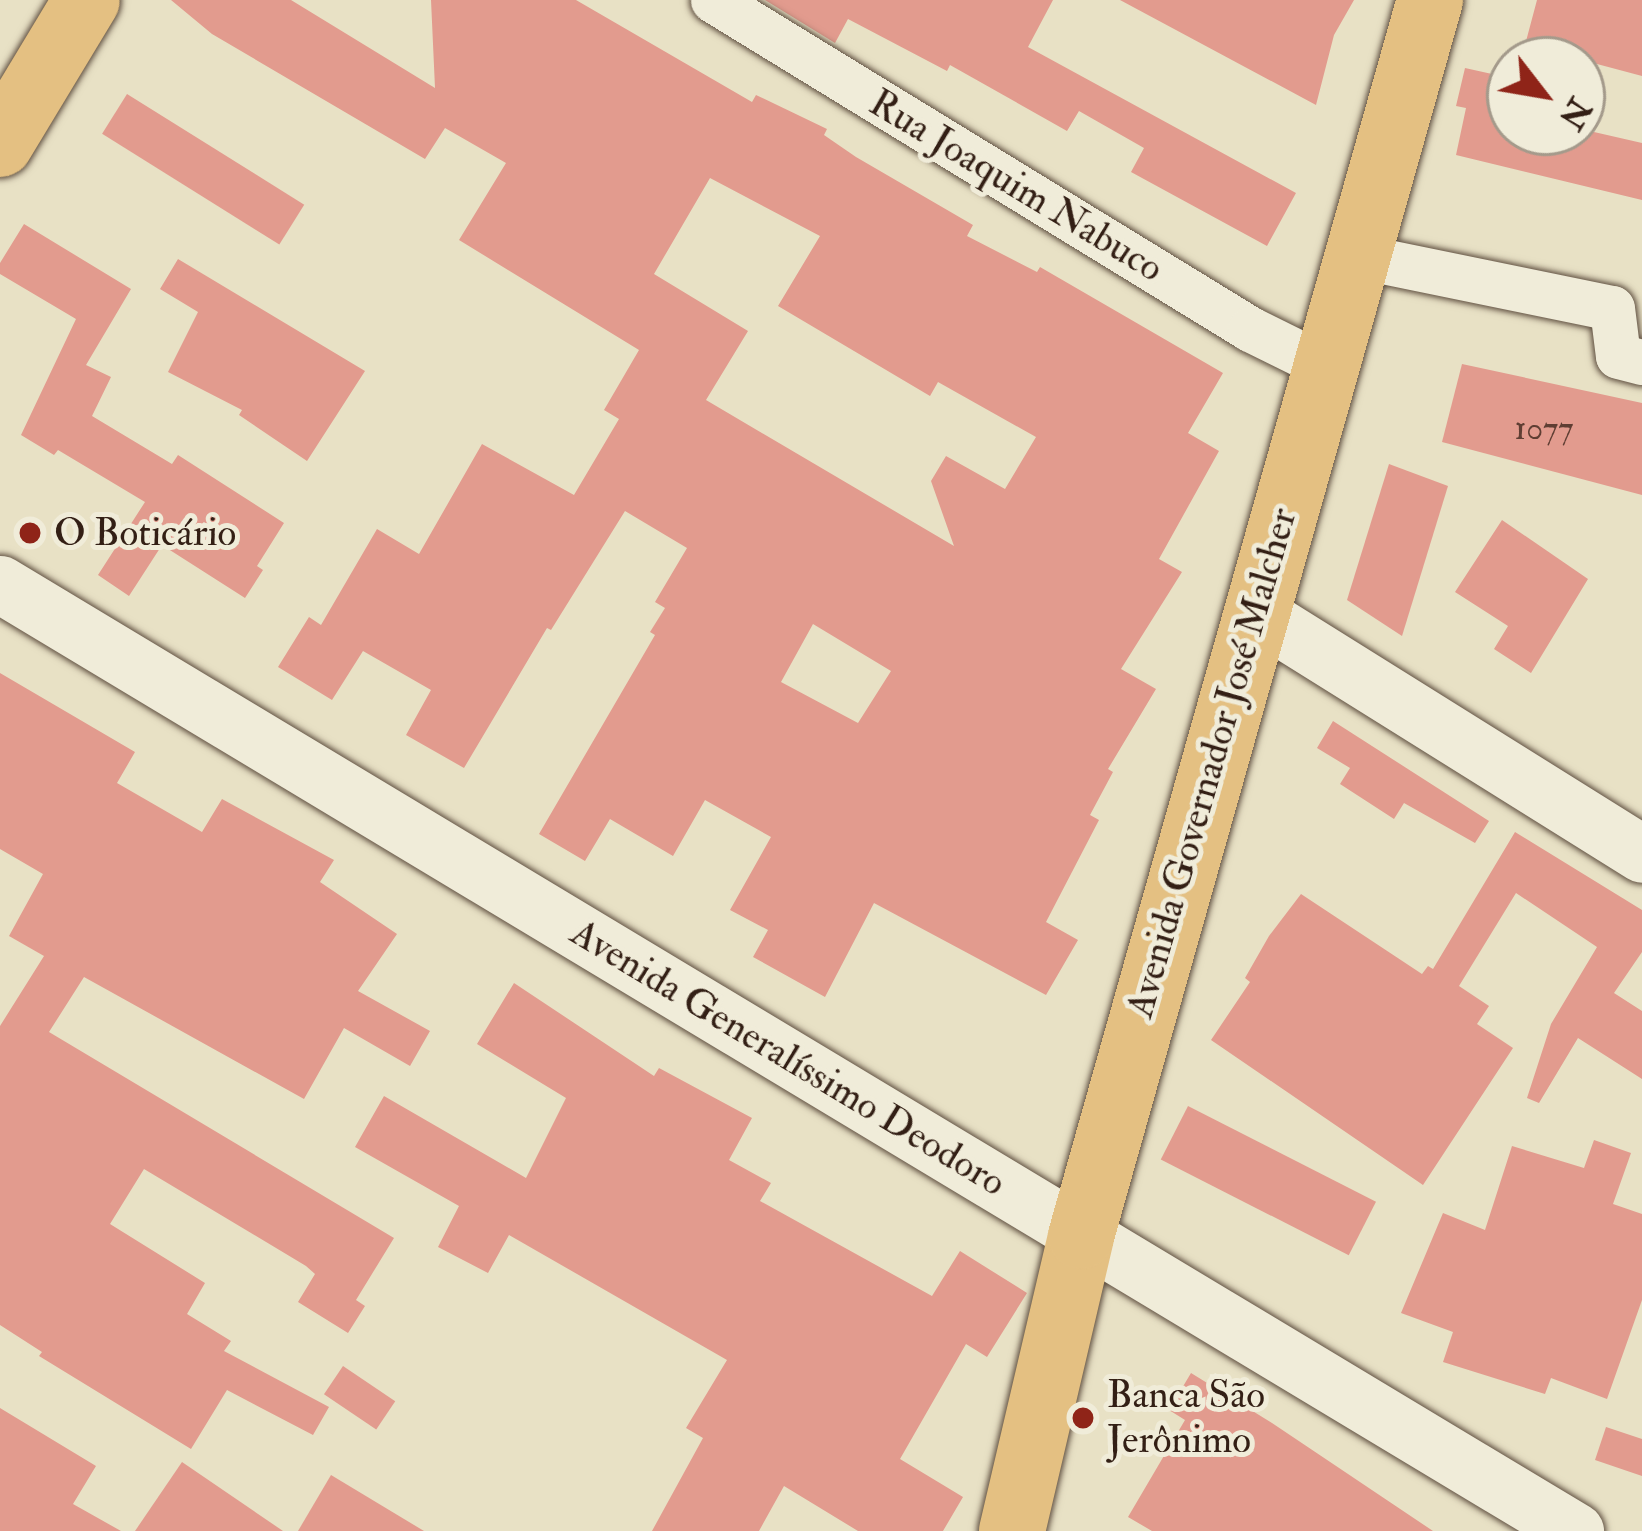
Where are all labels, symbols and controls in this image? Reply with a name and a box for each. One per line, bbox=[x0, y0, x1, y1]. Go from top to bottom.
north arrow bbox=[1486, 36, 1606, 156]
street label: Rua Joaquim Nabuco bbox=[860, 80, 1172, 292]
text: N bbox=[1550, 90, 1600, 136]
house number: 1077 bbox=[1515, 409, 1573, 449]
street label: Avenida Governador José Malcher bbox=[1117, 503, 1307, 1023]
place label: O Boticário bbox=[54, 510, 236, 556]
marker: O Boticário bbox=[17, 520, 43, 546]
street label: Avenida Generalíssimo Deodoro bbox=[562, 909, 1014, 1207]
place label: Banca São Jerônimo bbox=[1107, 1373, 1265, 1464]
marker: Banca São Jerônimo bbox=[1070, 1405, 1096, 1431]

